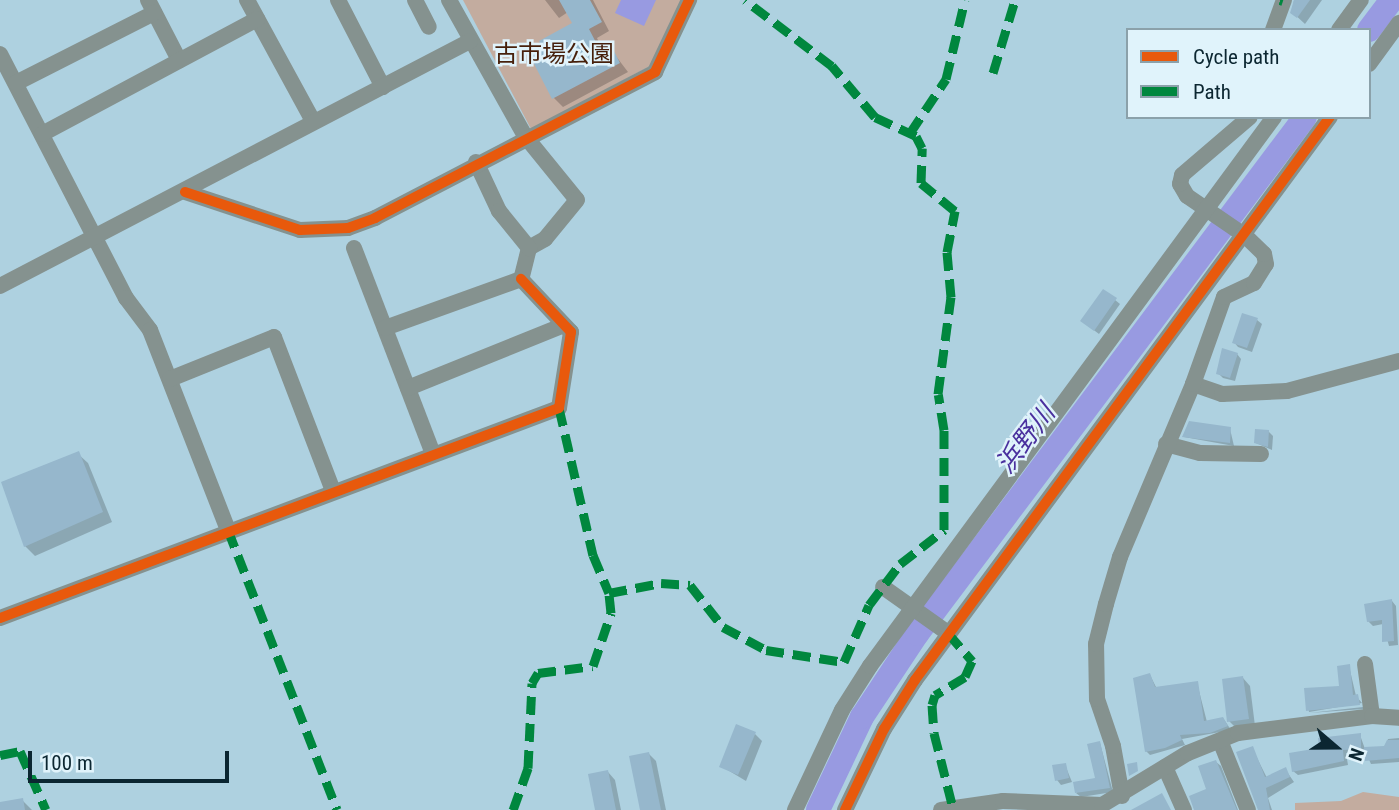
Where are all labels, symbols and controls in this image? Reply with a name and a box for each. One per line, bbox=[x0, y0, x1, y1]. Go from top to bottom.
legend bbox=[1126, 28, 1371, 119]
park label: 古市場公園 bbox=[494, 41, 614, 69]
text: Cycle path bbox=[1193, 45, 1279, 69]
text: Path bbox=[1193, 80, 1231, 104]
water label: 浜野川 bbox=[990, 398, 1062, 480]
north arrow bbox=[1301, 712, 1371, 782]
scale bar bbox=[32, 736, 233, 780]
text: N bbox=[1343, 745, 1369, 764]
text: 100 m bbox=[41, 751, 93, 775]

